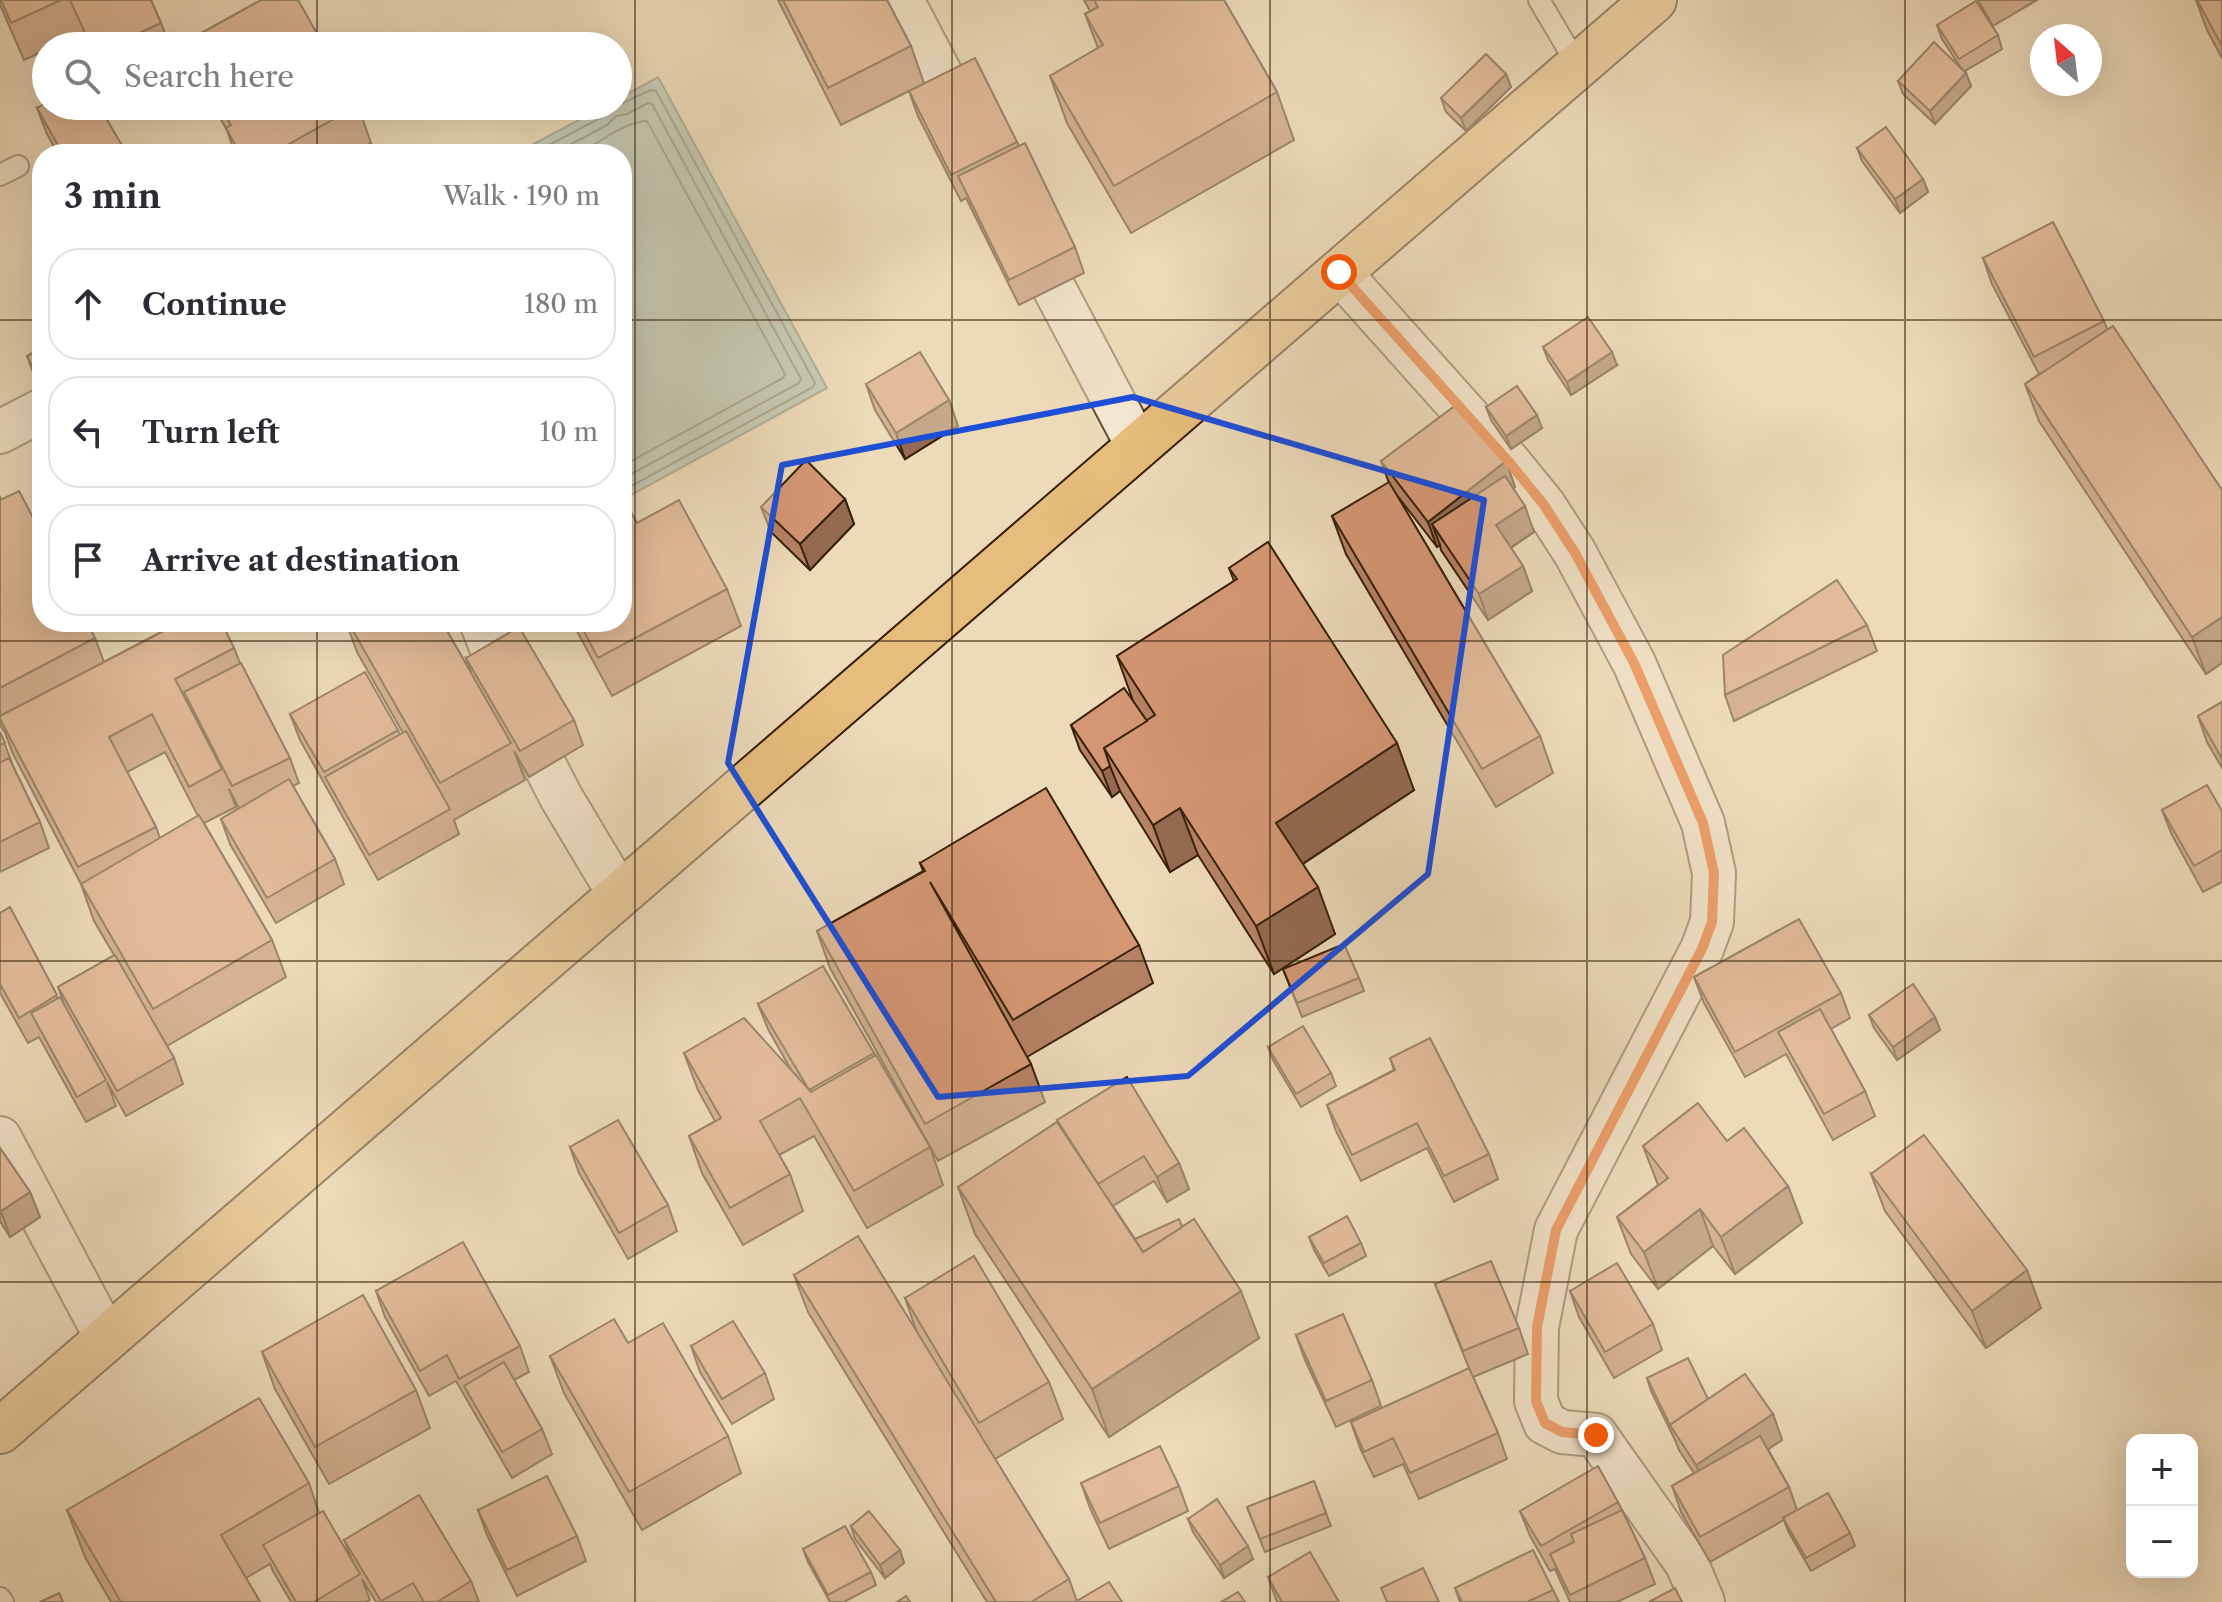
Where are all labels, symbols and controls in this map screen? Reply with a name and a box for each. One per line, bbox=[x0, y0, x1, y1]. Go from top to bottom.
north arrow bbox=[2030, 24, 2102, 96]
search box bbox=[32, 32, 632, 120]
icon: search bbox=[60, 54, 104, 98]
text: Search here bbox=[124, 58, 294, 95]
text: 3 min bbox=[64, 175, 161, 217]
text: Walk · 190 m bbox=[443, 180, 600, 212]
route start bbox=[1321, 254, 1357, 290]
icon: ahead bbox=[66, 282, 110, 326]
text: Continue bbox=[142, 286, 287, 323]
text: 180 m bbox=[524, 288, 598, 320]
icon: left bbox=[66, 410, 110, 454]
text: Turn left bbox=[142, 414, 279, 451]
text: 10 m bbox=[539, 416, 598, 448]
icon: arrive bbox=[66, 538, 110, 582]
text: Arrive at destination bbox=[142, 542, 460, 579]
route end bbox=[1578, 1417, 1614, 1453]
map controls bbox=[2126, 1434, 2198, 1578]
button: + bbox=[2126, 1434, 2198, 1506]
button: − bbox=[2126, 1506, 2198, 1578]

